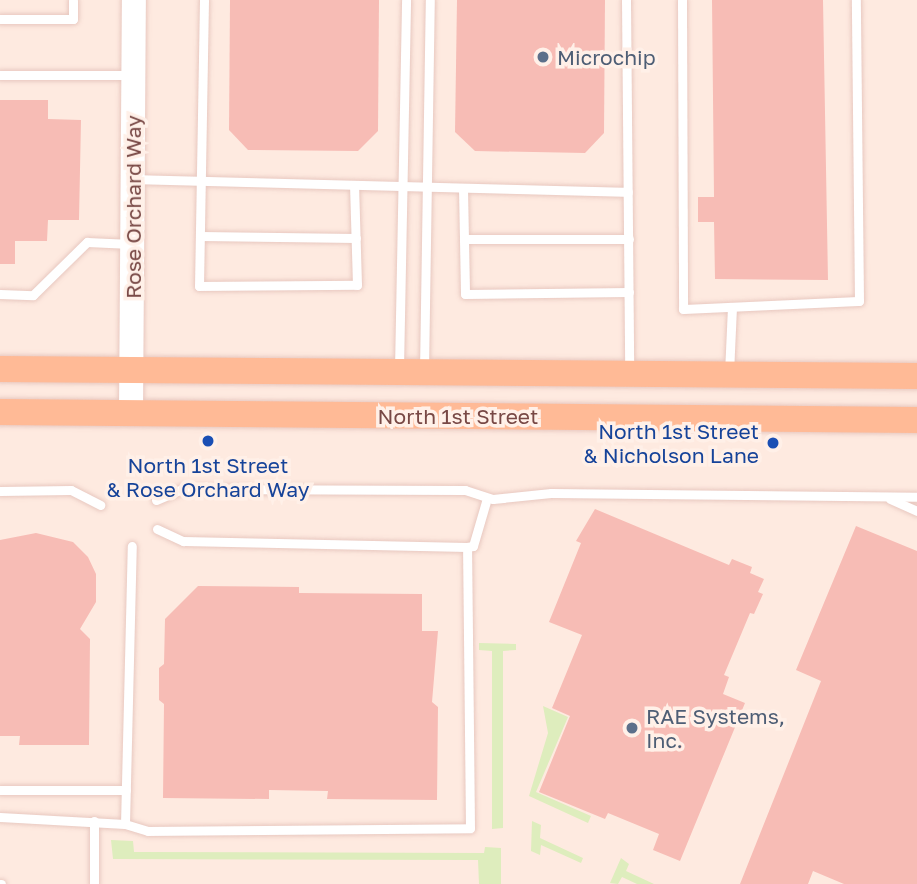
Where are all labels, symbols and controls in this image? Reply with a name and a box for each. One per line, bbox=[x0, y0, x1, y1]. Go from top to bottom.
place label: Microchip bbox=[557, 44, 656, 70]
marker: Microchip bbox=[535, 49, 551, 65]
street label: Rose Orchard Way bbox=[120, 115, 146, 299]
street label: North 1st Street bbox=[378, 403, 538, 429]
place label: North 1st Street & Nicholson Lane bbox=[583, 418, 759, 468]
marker: North 1st Street & Rose Orchard Way bbox=[200, 433, 216, 449]
marker: North 1st Street & Nicholson Lane bbox=[765, 435, 781, 451]
place label: North 1st Street & Rose Orchard Way bbox=[107, 452, 309, 502]
place label: RAE Systems, Inc. bbox=[646, 703, 785, 753]
marker: RAE Systems, Inc. bbox=[624, 720, 640, 736]

